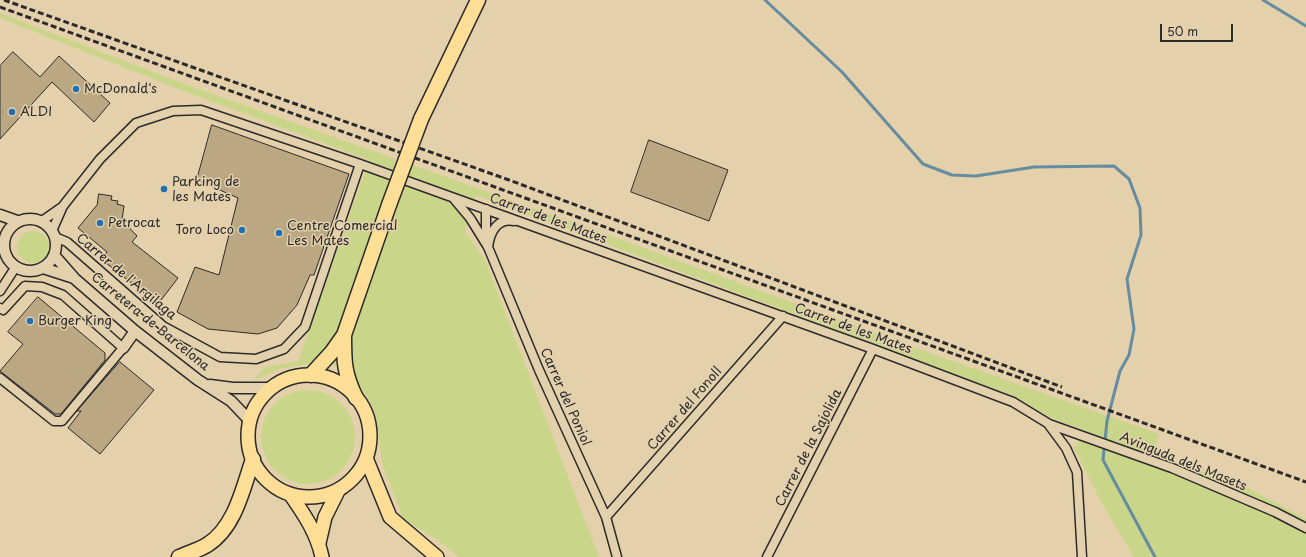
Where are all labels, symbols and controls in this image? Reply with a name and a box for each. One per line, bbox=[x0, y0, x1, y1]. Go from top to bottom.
scale bar bbox=[1162, 16, 1235, 42]
text: 50 m bbox=[1167, 22, 1198, 40]
place label: McDonald's bbox=[84, 81, 157, 97]
marker: McDonald's bbox=[71, 84, 81, 94]
place label: ALDI bbox=[20, 104, 52, 120]
marker: ALDI bbox=[7, 107, 17, 117]
place label: Parking de les Mates bbox=[172, 174, 239, 205]
marker: Parking de les Mates bbox=[159, 184, 169, 194]
street label: Carrer de les Mates bbox=[487, 191, 609, 247]
place label: Petrocat bbox=[108, 215, 160, 231]
marker: Petrocat bbox=[95, 218, 105, 228]
place label: Centre Comercial Les Mates bbox=[287, 218, 398, 249]
place label: Toro Loco bbox=[175, 222, 234, 238]
marker: Toro Loco bbox=[237, 225, 247, 235]
marker: Centre Comercial Les Mates bbox=[274, 228, 284, 238]
street label: Carrer de l'Argilaga bbox=[73, 231, 179, 323]
street label: Carretera de Barcelona bbox=[88, 270, 212, 374]
street label: Carrer de les Mates bbox=[792, 301, 914, 357]
place label: Burger King bbox=[38, 313, 112, 329]
marker: Burger King bbox=[25, 316, 35, 326]
street label: Carrer del Poniol bbox=[536, 346, 594, 448]
street label: Carrer del Fonoll bbox=[645, 364, 725, 454]
street label: Carrer de la Sajolida bbox=[773, 387, 845, 509]
street label: Avinguda dels Masets bbox=[1117, 429, 1249, 495]

